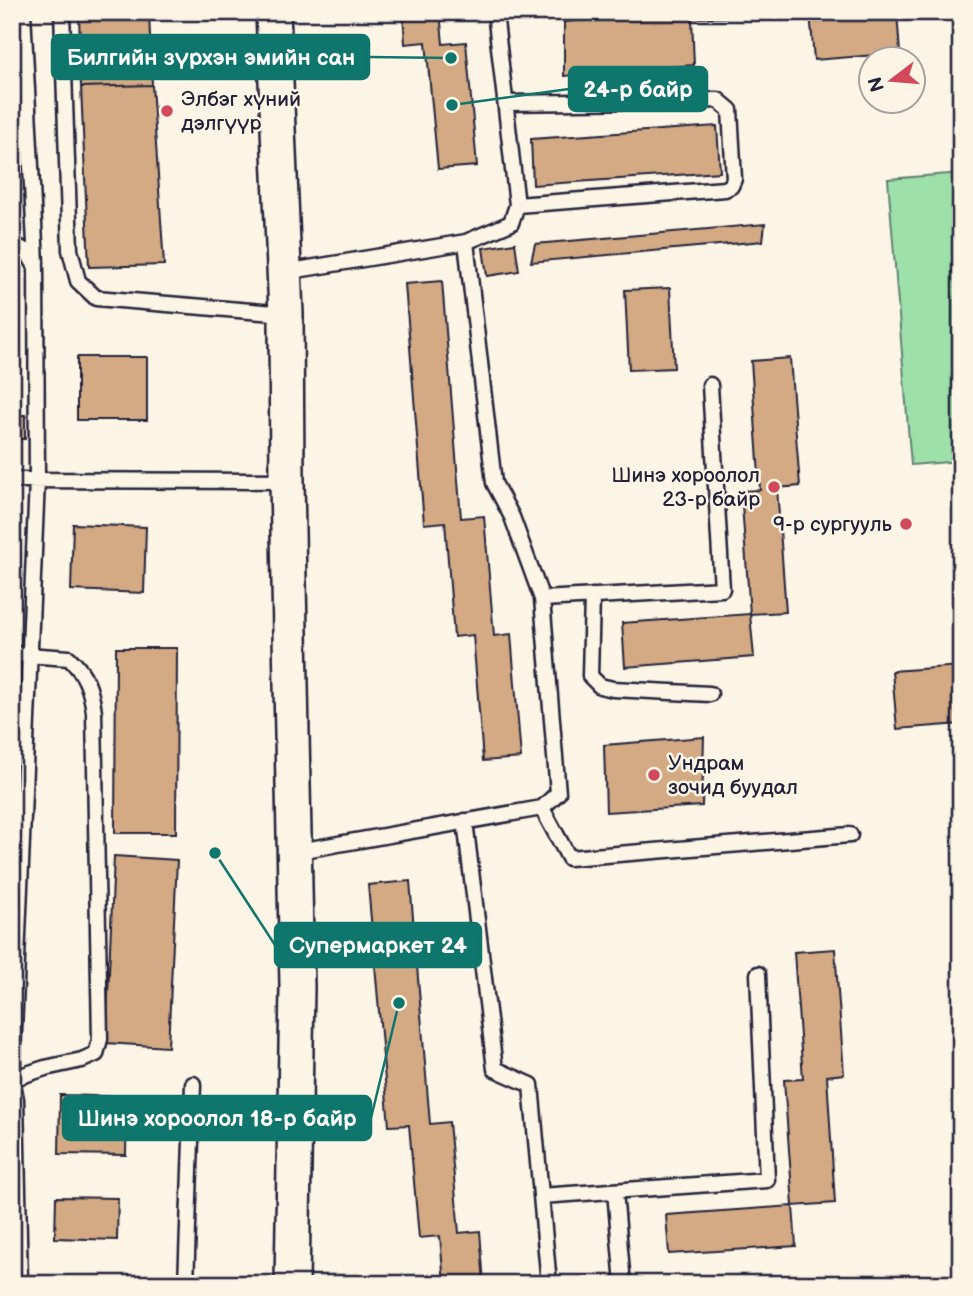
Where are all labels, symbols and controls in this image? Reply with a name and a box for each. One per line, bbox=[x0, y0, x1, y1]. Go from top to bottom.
callout: Билгийн зүрхэн эмийн сан bbox=[52, 35, 369, 79]
text: Билгийн зүрхэн эмийн сан bbox=[67, 44, 355, 72]
north arrow bbox=[858, 46, 928, 116]
callout: 24-р байр bbox=[569, 67, 707, 111]
text: N bbox=[864, 74, 890, 94]
text: 24-р байр bbox=[583, 76, 693, 104]
place label: Элбэг хүний дэлгүүр bbox=[181, 87, 301, 136]
marker: Элбэг хүний дэлгүүр bbox=[159, 103, 175, 119]
place label: Шинэ хороолол 23-р байр bbox=[611, 463, 760, 512]
marker: Шинэ хороолол 23-р байр bbox=[766, 479, 782, 495]
place label: 9-р сургууль bbox=[773, 512, 893, 537]
marker: 9-р сургууль bbox=[898, 516, 914, 532]
place label: Ундрам зочид буудал bbox=[668, 751, 798, 800]
marker: Ундрам зочид буудал bbox=[646, 767, 662, 783]
callout: Супермаркет 24 bbox=[275, 923, 481, 967]
text: Супермаркет 24 bbox=[289, 932, 468, 960]
callout: Шинэ хороолол 18-р байр bbox=[63, 1096, 371, 1140]
text: Шинэ хороолол 18-р байр bbox=[77, 1105, 357, 1133]

